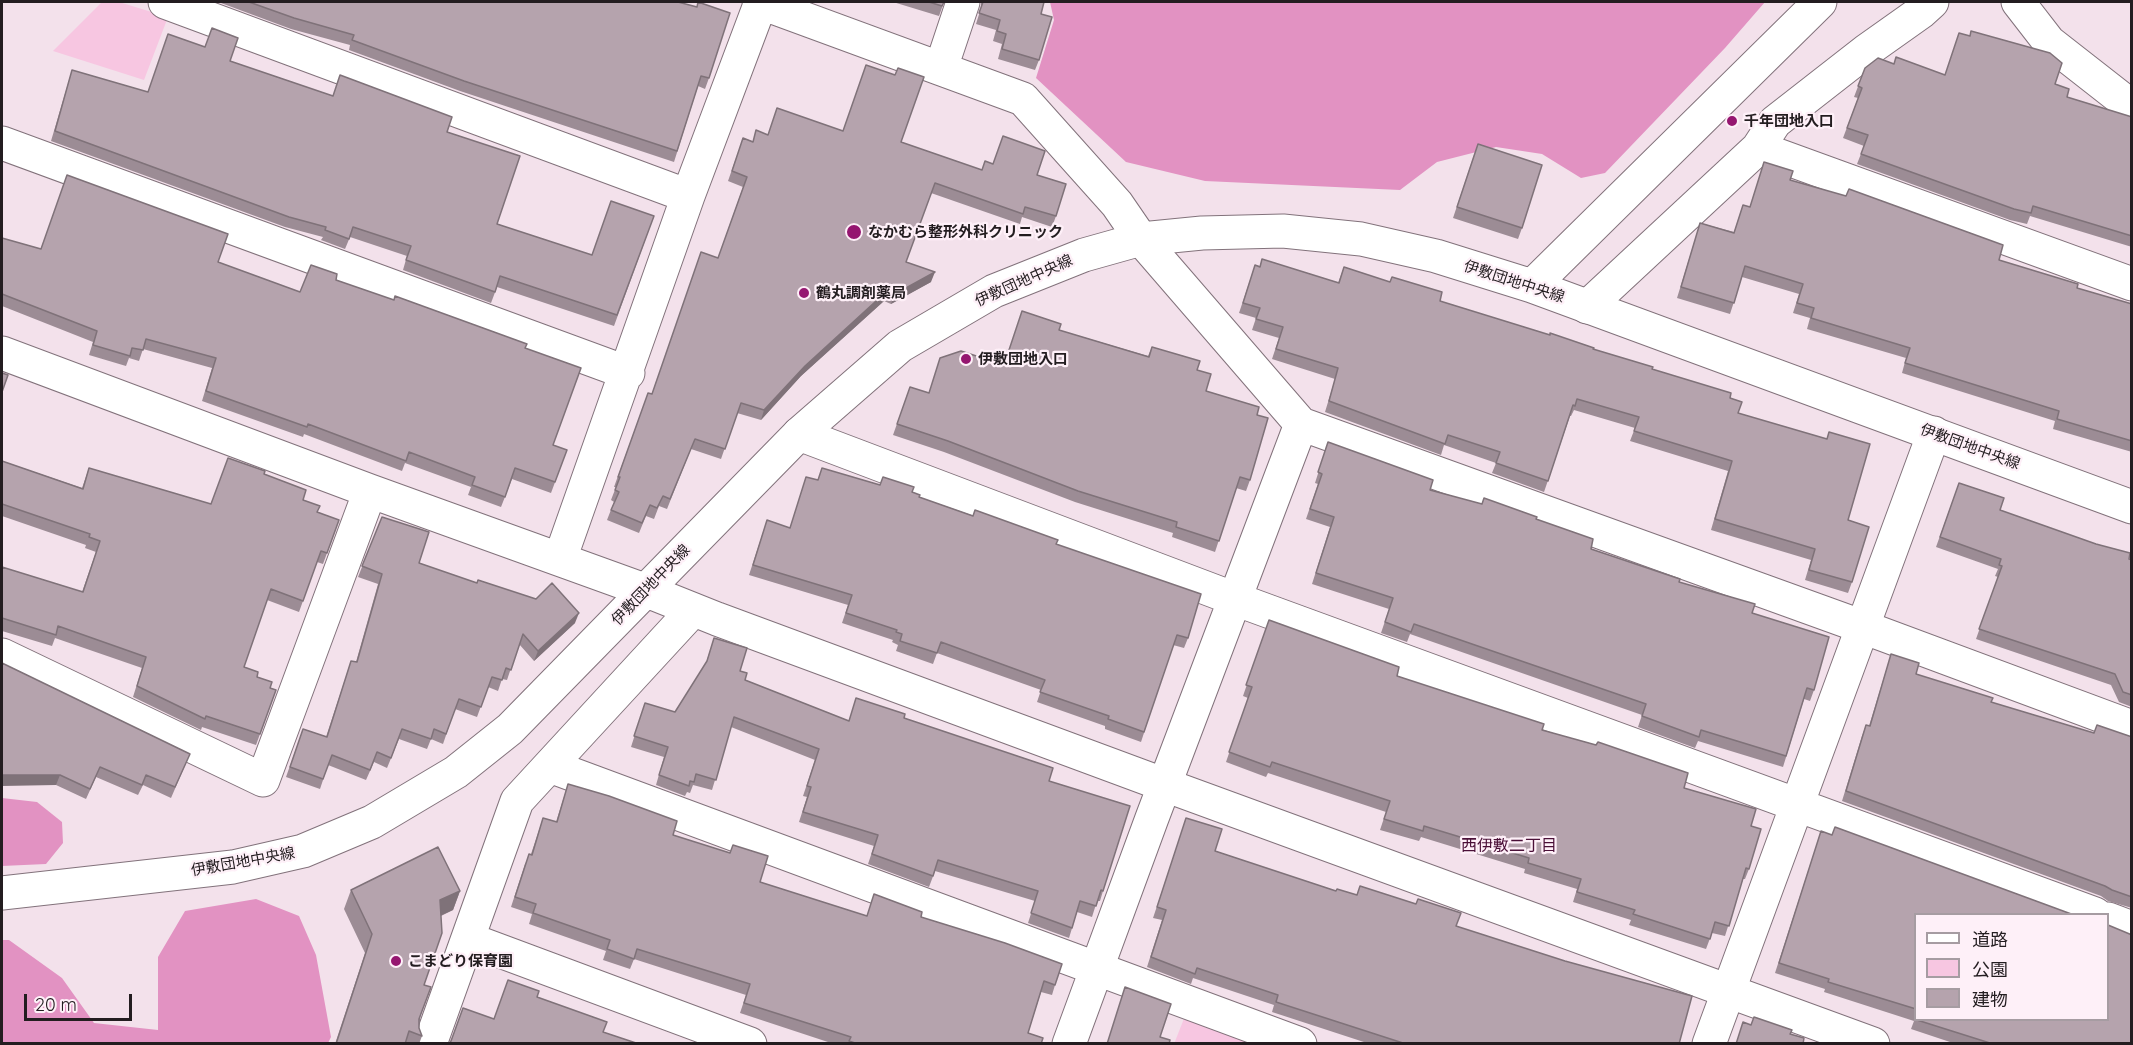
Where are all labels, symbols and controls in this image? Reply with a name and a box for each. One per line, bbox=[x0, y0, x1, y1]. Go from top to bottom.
place label: 千年団地入口 bbox=[1744, 112, 1834, 130]
marker: 千年団地入口 bbox=[1725, 114, 1739, 128]
marker: なかむら整形外科クリニック bbox=[845, 223, 863, 241]
place label: なかむら整形外科クリニック bbox=[868, 223, 1063, 241]
street label: 伊敷団地中央線 bbox=[972, 251, 1076, 311]
street label: 伊敷団地中央線 bbox=[1461, 257, 1567, 307]
place label: 鶴丸調剤薬局 bbox=[816, 284, 906, 302]
marker: 鶴丸調剤薬局 bbox=[797, 286, 811, 300]
place label: 伊敷団地入口 bbox=[978, 350, 1068, 368]
marker: 伊敷団地入口 bbox=[959, 352, 973, 366]
street label: 伊敷団地中央線 bbox=[1918, 421, 2022, 473]
street label: 伊敷団地中央線 bbox=[608, 541, 694, 629]
district label: 西伊敷二丁目 bbox=[1461, 836, 1557, 856]
street label: 伊敷団地中央線 bbox=[190, 844, 296, 880]
legend bbox=[1914, 913, 2109, 1021]
text: 道路 bbox=[1972, 928, 2008, 951]
place label: こまどり保育園 bbox=[408, 952, 513, 970]
marker: こまどり保育園 bbox=[389, 954, 403, 968]
text: 公園 bbox=[1972, 958, 2008, 981]
scale bar bbox=[27, 982, 135, 1020]
text: 建物 bbox=[1972, 988, 2008, 1011]
text: 20 m bbox=[35, 993, 77, 1016]

